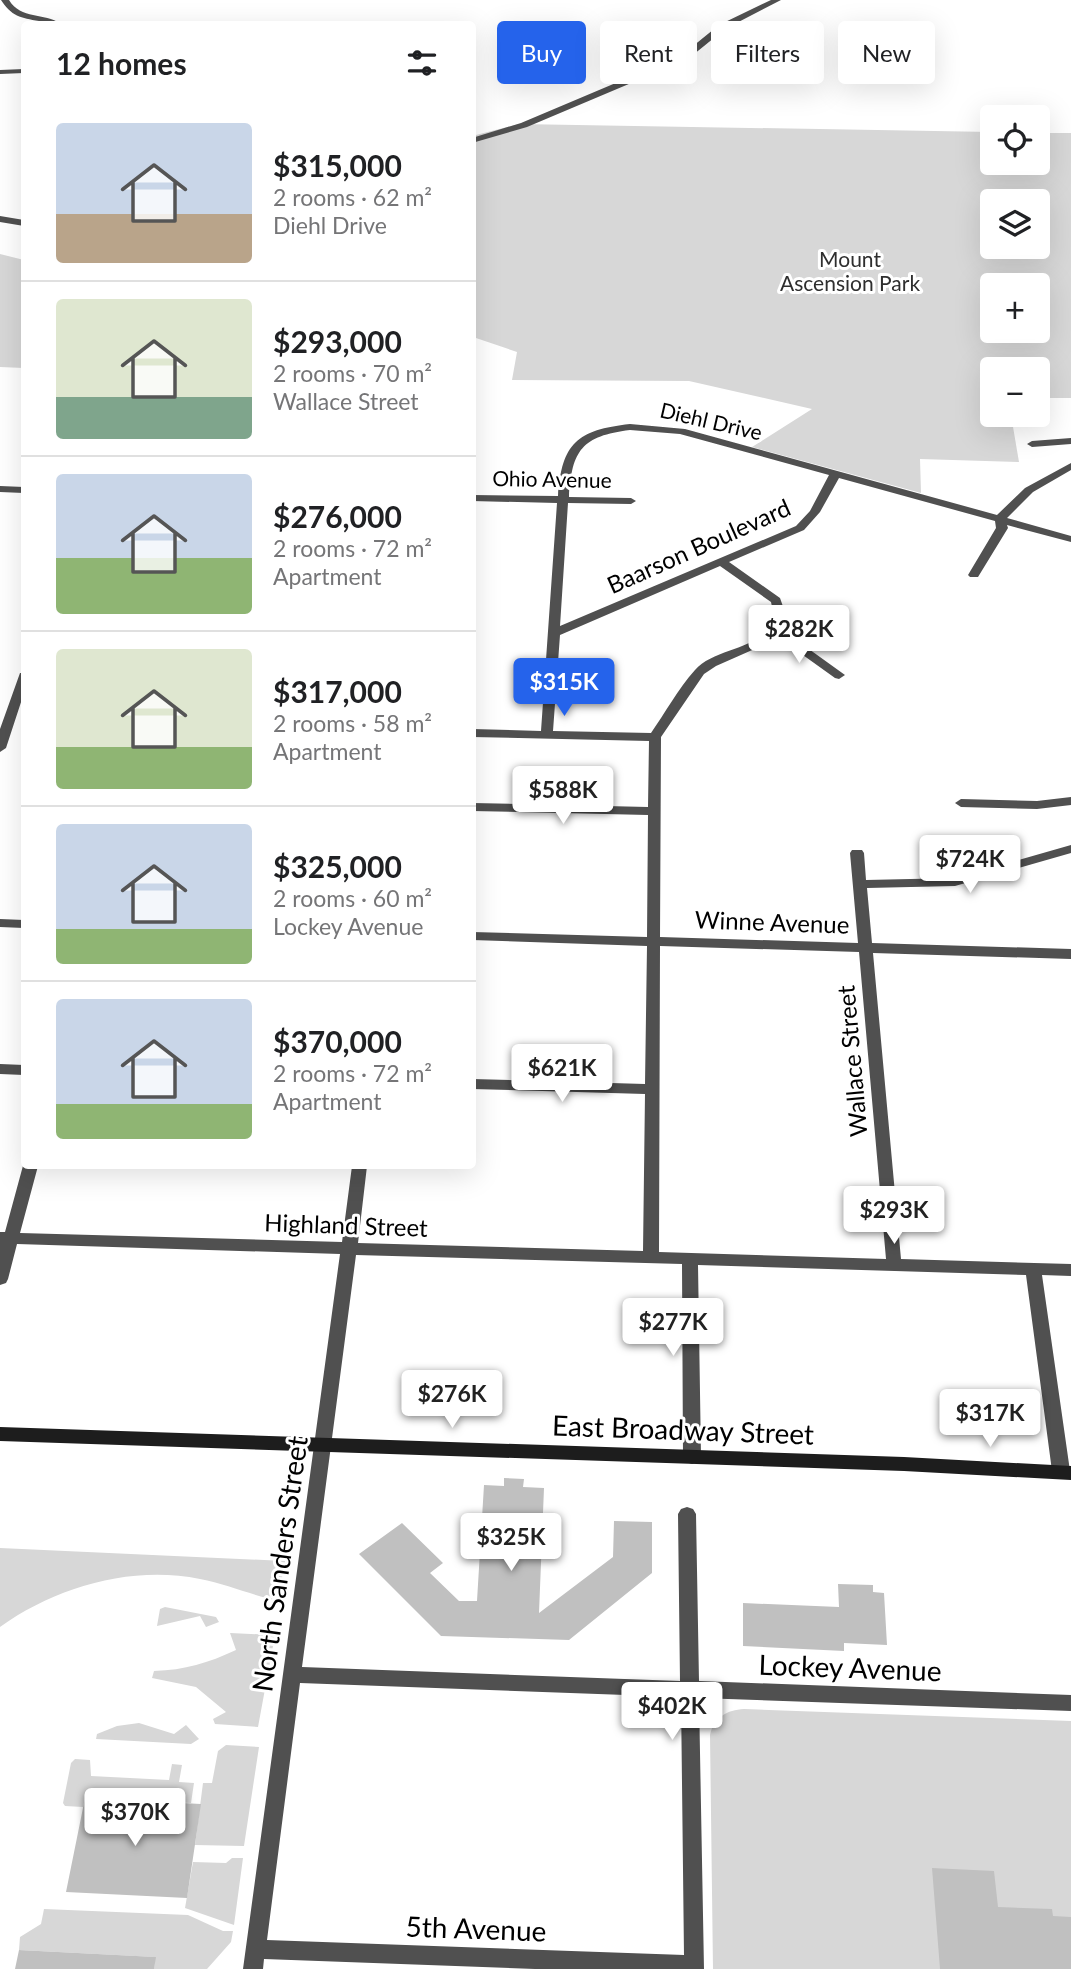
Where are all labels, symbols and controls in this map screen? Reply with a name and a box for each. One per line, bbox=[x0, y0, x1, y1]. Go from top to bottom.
chip: Buy bbox=[497, 21, 586, 84]
chip: Rent bbox=[600, 21, 697, 84]
chip: Filters bbox=[711, 21, 824, 84]
chip: New bbox=[838, 21, 935, 84]
icon: filters bbox=[403, 44, 441, 82]
text: 12 homes bbox=[56, 45, 187, 81]
map controls bbox=[980, 105, 1050, 427]
button: locate bbox=[980, 105, 1050, 175]
text: $315,000 bbox=[273, 147, 402, 183]
icon: home bbox=[112, 151, 196, 235]
text: 2 rooms · 62 m² bbox=[273, 183, 432, 211]
button: layers bbox=[980, 189, 1050, 259]
text: Diehl Drive bbox=[273, 211, 387, 239]
park label: Mount Ascension Park bbox=[780, 246, 920, 295]
button: + bbox=[980, 273, 1050, 343]
text: $293,000 bbox=[273, 323, 402, 359]
icon: home bbox=[112, 327, 196, 411]
button: − bbox=[980, 357, 1050, 427]
text: 2 rooms · 70 m² bbox=[273, 359, 432, 387]
text: Wallace Street bbox=[273, 387, 419, 415]
street label: Diehl Drive bbox=[658, 397, 765, 444]
street label: Ohio Avenue bbox=[492, 465, 612, 492]
street label: Baarson Boulevard bbox=[602, 492, 795, 599]
text: $276,000 bbox=[273, 498, 402, 534]
icon: home bbox=[112, 502, 196, 586]
text: 2 rooms · 72 m² bbox=[273, 534, 432, 562]
text: Apartment bbox=[273, 562, 381, 590]
pin: $282K bbox=[750, 606, 848, 665]
text: $282K bbox=[764, 614, 834, 642]
pin: $315K bbox=[515, 658, 613, 718]
text: $315K bbox=[529, 667, 599, 695]
text: $317,000 bbox=[273, 673, 402, 709]
icon: home bbox=[112, 677, 196, 761]
text: 2 rooms · 58 m² bbox=[273, 709, 432, 737]
text: Apartment bbox=[273, 737, 381, 765]
pin: $588K bbox=[514, 766, 612, 826]
text: $588K bbox=[528, 775, 598, 803]
pin: $724K bbox=[921, 836, 1019, 895]
text: $724K bbox=[935, 844, 1005, 872]
text: $325,000 bbox=[273, 848, 402, 884]
icon: home bbox=[112, 852, 196, 936]
text: 2 rooms · 60 m² bbox=[273, 884, 432, 912]
street label: Winne Avenue bbox=[694, 904, 850, 939]
text: Lockey Avenue bbox=[273, 912, 423, 940]
street label: Wallace Street bbox=[830, 984, 873, 1138]
text: $370,000 bbox=[273, 1023, 402, 1059]
icon: home bbox=[112, 1027, 196, 1111]
pin: $621K bbox=[513, 1044, 611, 1104]
text: $621K bbox=[527, 1053, 597, 1081]
text: 2 rooms · 72 m² bbox=[273, 1059, 432, 1087]
text: Apartment bbox=[273, 1087, 381, 1115]
pin: $293K bbox=[845, 1186, 943, 1246]
text: $293K bbox=[859, 1195, 929, 1223]
street label: Highland Street bbox=[264, 1207, 429, 1242]
pin: $277K bbox=[624, 1298, 722, 1358]
text: $277K bbox=[638, 1307, 708, 1335]
pin: $276K bbox=[403, 1370, 501, 1430]
text: $276K bbox=[417, 1379, 487, 1407]
pin: $317K bbox=[941, 1390, 1039, 1449]
text: $317K bbox=[955, 1398, 1025, 1426]
street label: East Broadway Street bbox=[551, 1407, 815, 1451]
street label: North Sanders Street bbox=[244, 1434, 314, 1694]
pin: $325K bbox=[462, 1514, 560, 1573]
text: $325K bbox=[476, 1522, 546, 1550]
street label: Lockey Avenue bbox=[758, 1647, 942, 1687]
pin: $402K bbox=[623, 1682, 721, 1742]
text: $402K bbox=[637, 1691, 707, 1719]
pin: $370K bbox=[86, 1788, 184, 1848]
text: $370K bbox=[100, 1797, 170, 1825]
street label: 5th Avenue bbox=[405, 1909, 547, 1947]

